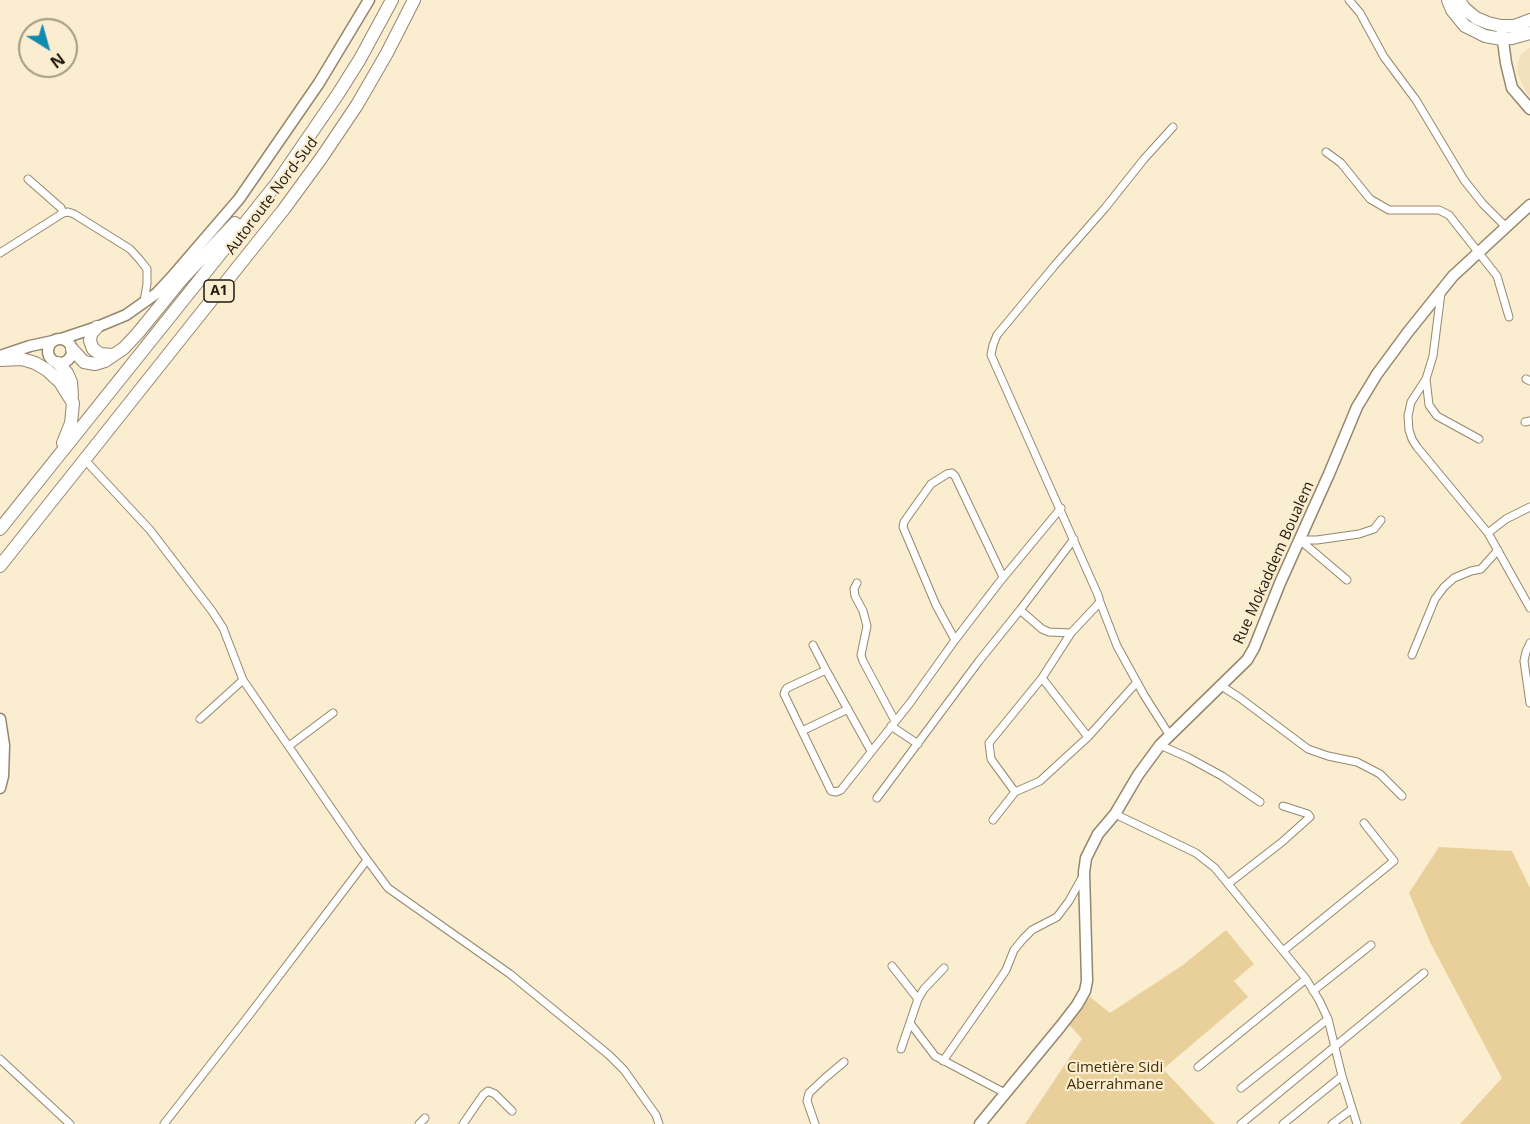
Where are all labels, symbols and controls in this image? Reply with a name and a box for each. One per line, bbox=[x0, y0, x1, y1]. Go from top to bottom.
north arrow bbox=[18, 18, 78, 78]
text: N bbox=[46, 48, 69, 73]
street label: Autoroute Nord-Sud bbox=[222, 134, 322, 258]
road number: A1 bbox=[204, 280, 234, 302]
street label: Rue Mokaddem Boualem bbox=[1230, 479, 1318, 647]
park label: Cimetière Sidi Aberrahmane bbox=[1067, 1059, 1163, 1094]

